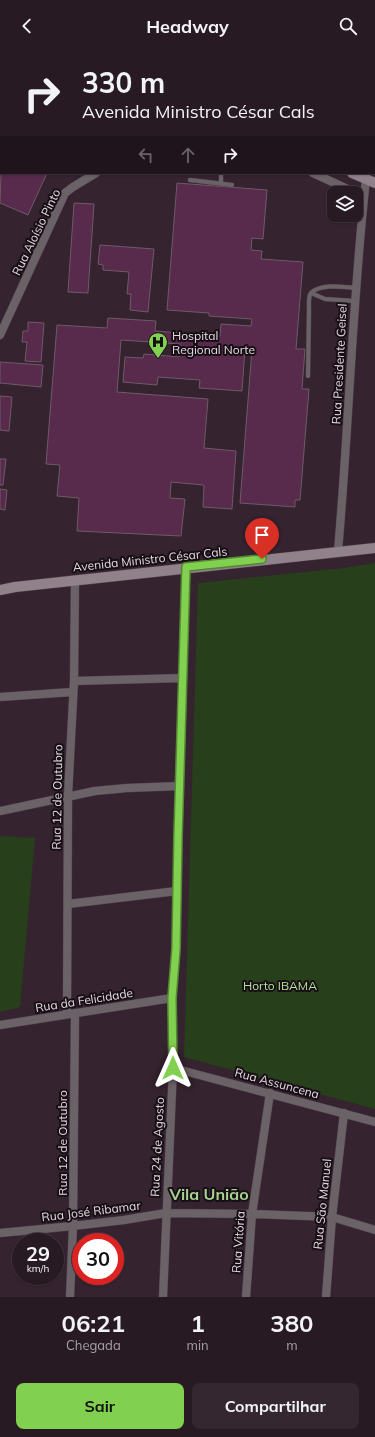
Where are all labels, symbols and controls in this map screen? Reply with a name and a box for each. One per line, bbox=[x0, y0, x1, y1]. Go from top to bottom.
icon: back bbox=[16, 15, 38, 37]
text: Headway bbox=[146, 15, 229, 38]
icon: search bbox=[337, 15, 359, 37]
text: 330 m bbox=[82, 65, 165, 100]
icon: right bbox=[16, 68, 68, 120]
text: Avenida Ministro César Cals bbox=[82, 100, 315, 123]
icon: left bbox=[135, 144, 157, 166]
icon: ahead bbox=[177, 144, 199, 166]
icon: right bbox=[219, 144, 241, 166]
street label: Rua Aloísio Pinto bbox=[9, 186, 64, 278]
map controls bbox=[327, 186, 363, 222]
button: layers bbox=[327, 186, 363, 222]
street label: Rua Presidente Geisel bbox=[328, 303, 350, 425]
place label: Hospital Regional Norte bbox=[172, 328, 255, 357]
hospital icon: Hospital Regional Norte bbox=[147, 331, 169, 359]
pin bbox=[245, 518, 279, 559]
icon: arrive bbox=[251, 524, 273, 546]
street label: Avenida Ministro César Cals bbox=[72, 543, 228, 575]
street label: Rua 12 de Outubro bbox=[49, 744, 65, 850]
park label: Horto IBAMA bbox=[243, 978, 317, 993]
street label: Rua da Felicidade bbox=[34, 985, 134, 1015]
position arrow bbox=[152, 1047, 194, 1089]
street label: Rua Assuncena bbox=[233, 1065, 321, 1101]
street label: Rua 12 de Outubro bbox=[55, 1090, 70, 1196]
street label: Rua 24 de Agosto bbox=[147, 1097, 167, 1197]
street label: Rua São Manuel bbox=[310, 1158, 334, 1250]
district label: Vila União bbox=[168, 1184, 249, 1204]
street label: Rua José Ribamar bbox=[41, 1197, 142, 1225]
street label: Rua Vitória bbox=[228, 1210, 248, 1274]
speed limit sign: 30 bbox=[72, 1233, 124, 1285]
text: 29 bbox=[26, 1241, 50, 1266]
text: km/h bbox=[27, 1262, 49, 1275]
text: 06:21 bbox=[62, 1308, 125, 1338]
text: 1 bbox=[190, 1308, 205, 1338]
text: 380 bbox=[270, 1308, 313, 1338]
text: Chegada bbox=[66, 1337, 121, 1353]
text: min bbox=[187, 1337, 209, 1353]
text: m bbox=[286, 1337, 298, 1353]
button: Sair bbox=[16, 1383, 184, 1429]
button: Compartilhar bbox=[192, 1383, 359, 1429]

